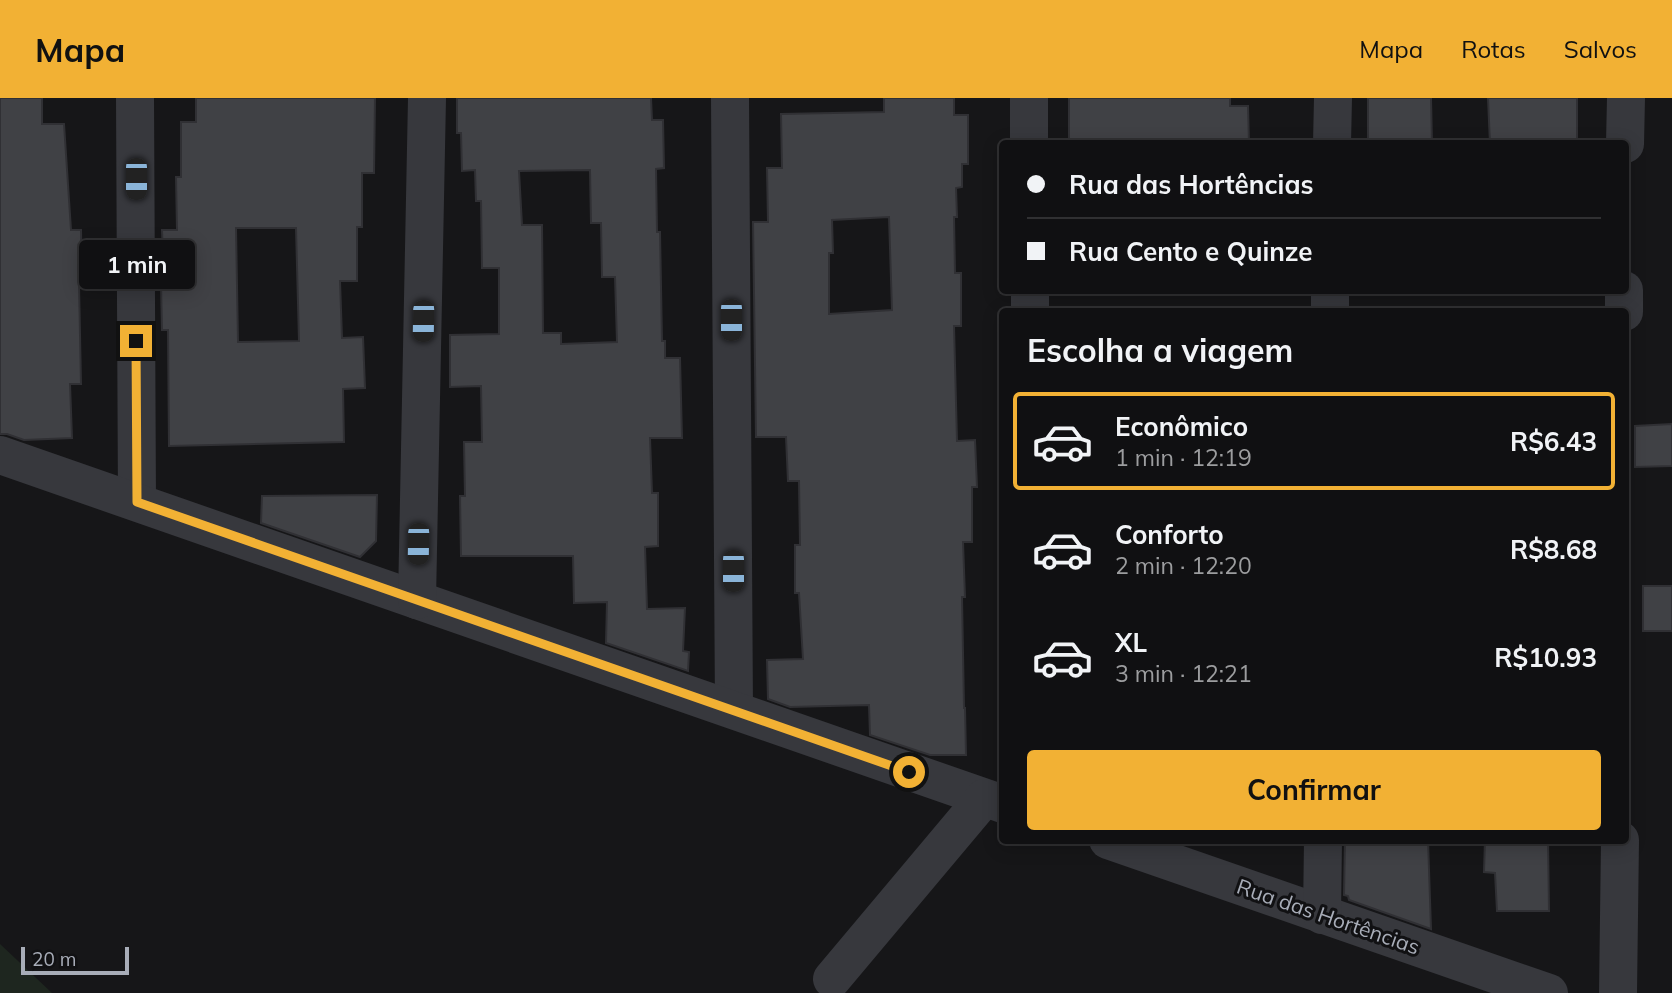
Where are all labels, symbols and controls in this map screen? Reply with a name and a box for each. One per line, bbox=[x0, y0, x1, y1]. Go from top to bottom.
text: Mapa bbox=[35, 29, 125, 70]
text: Mapa bbox=[1359, 34, 1423, 64]
text: Rotas bbox=[1461, 34, 1526, 64]
text: Salvos bbox=[1564, 34, 1637, 64]
car bbox=[126, 158, 147, 200]
text: Rua das Hortências bbox=[1069, 168, 1314, 201]
text: Rua Cento e Quinze bbox=[1069, 235, 1313, 268]
callout: 1 min bbox=[78, 240, 194, 288]
text: 1 min bbox=[107, 250, 167, 279]
car bbox=[721, 299, 742, 341]
car bbox=[413, 300, 434, 342]
route end bbox=[120, 325, 152, 357]
text: Escolha a viagem bbox=[1027, 330, 1293, 370]
icon: car bbox=[1031, 410, 1094, 473]
text: Econômico bbox=[1115, 410, 1248, 443]
text: R$6.43 bbox=[1510, 425, 1597, 458]
text: 1 min · 12:19 bbox=[1115, 443, 1252, 472]
icon: car bbox=[1031, 518, 1094, 581]
text: Conforto bbox=[1115, 518, 1224, 551]
car bbox=[408, 523, 429, 565]
text: R$8.68 bbox=[1510, 533, 1597, 566]
car bbox=[723, 550, 744, 592]
text: 2 min · 12:20 bbox=[1115, 551, 1252, 580]
icon: car bbox=[1031, 626, 1094, 689]
text: XL bbox=[1115, 626, 1147, 659]
text: R$10.93 bbox=[1494, 641, 1597, 674]
text: 3 min · 12:21 bbox=[1115, 659, 1252, 688]
button: Confirmar bbox=[1027, 750, 1601, 830]
route start bbox=[893, 756, 925, 788]
street label: Rua das Hortências bbox=[1234, 873, 1423, 960]
scale bar bbox=[21, 944, 130, 976]
text: 20 m bbox=[32, 947, 76, 971]

